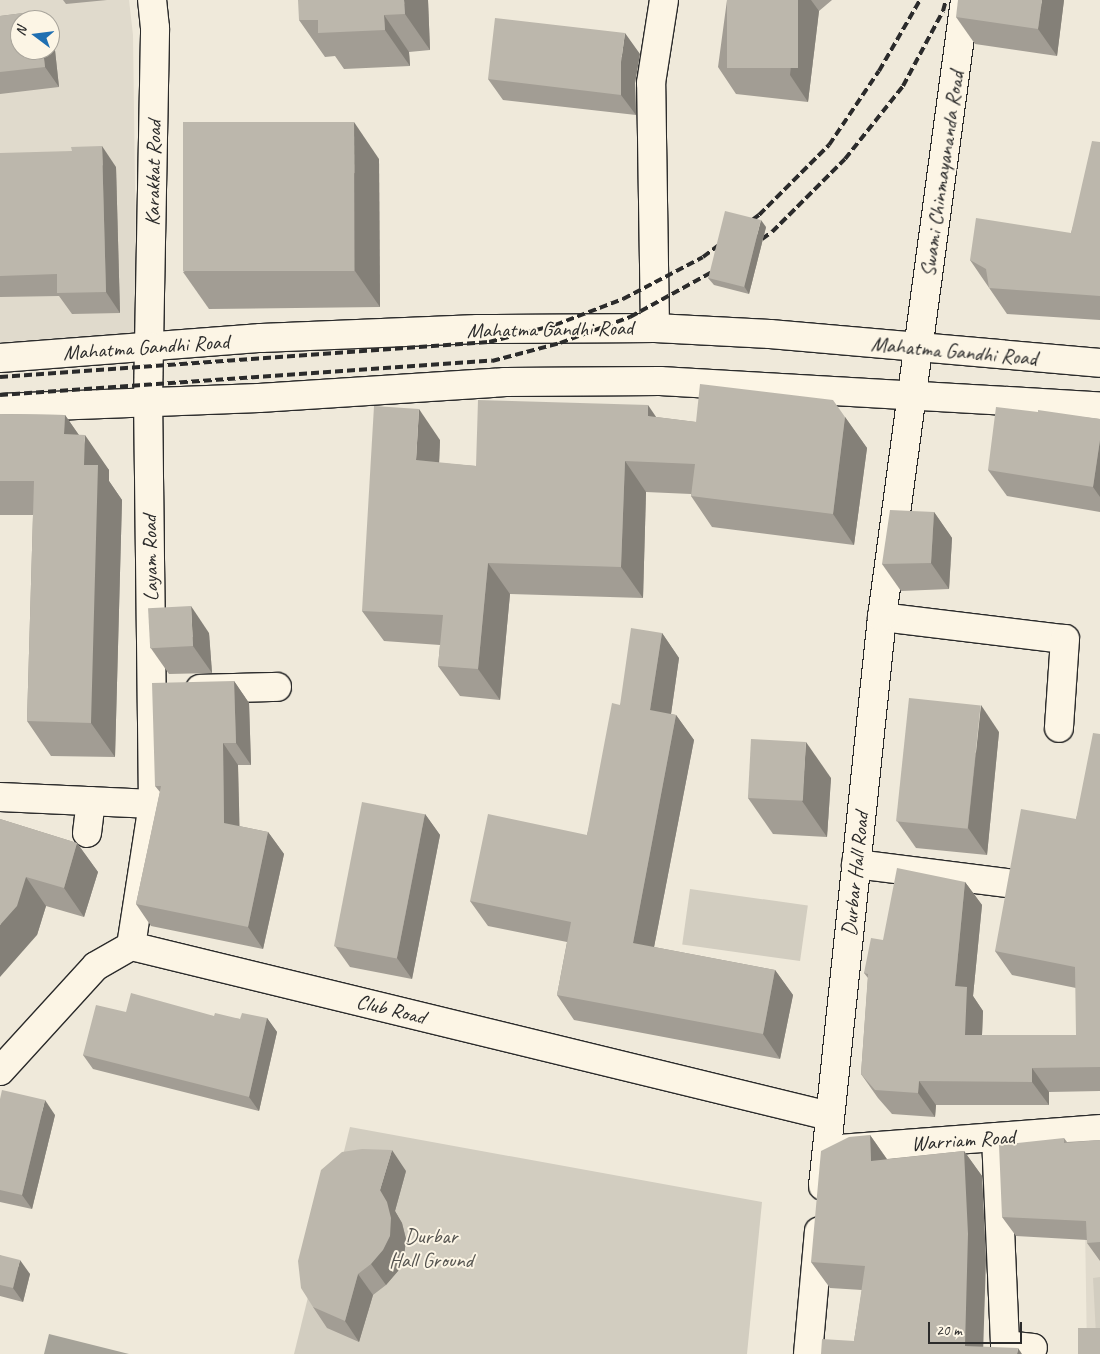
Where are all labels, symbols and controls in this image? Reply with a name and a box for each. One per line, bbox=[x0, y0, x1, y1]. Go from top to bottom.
north arrow bbox=[10, 10, 60, 60]
text: N bbox=[12, 25, 30, 38]
street label: Swami Chinmayananda Road bbox=[915, 71, 969, 277]
street label: Karakkat Road bbox=[139, 120, 167, 226]
street label: Mahatma Gandhi Road bbox=[467, 315, 633, 343]
street label: Mahatma Gandhi Road bbox=[62, 329, 230, 365]
street label: Mahatma Gandhi Road bbox=[870, 331, 1038, 371]
street label: Layam Road bbox=[137, 515, 163, 601]
street label: Durbar Hall Road bbox=[836, 810, 874, 938]
street label: Club Road bbox=[354, 988, 428, 1030]
street label: Warriam Road bbox=[910, 1124, 1016, 1156]
park label: Durbar Hall Ground bbox=[389, 1223, 473, 1273]
scale bar bbox=[930, 1312, 1024, 1344]
text: 20 m bbox=[936, 1321, 962, 1340]

